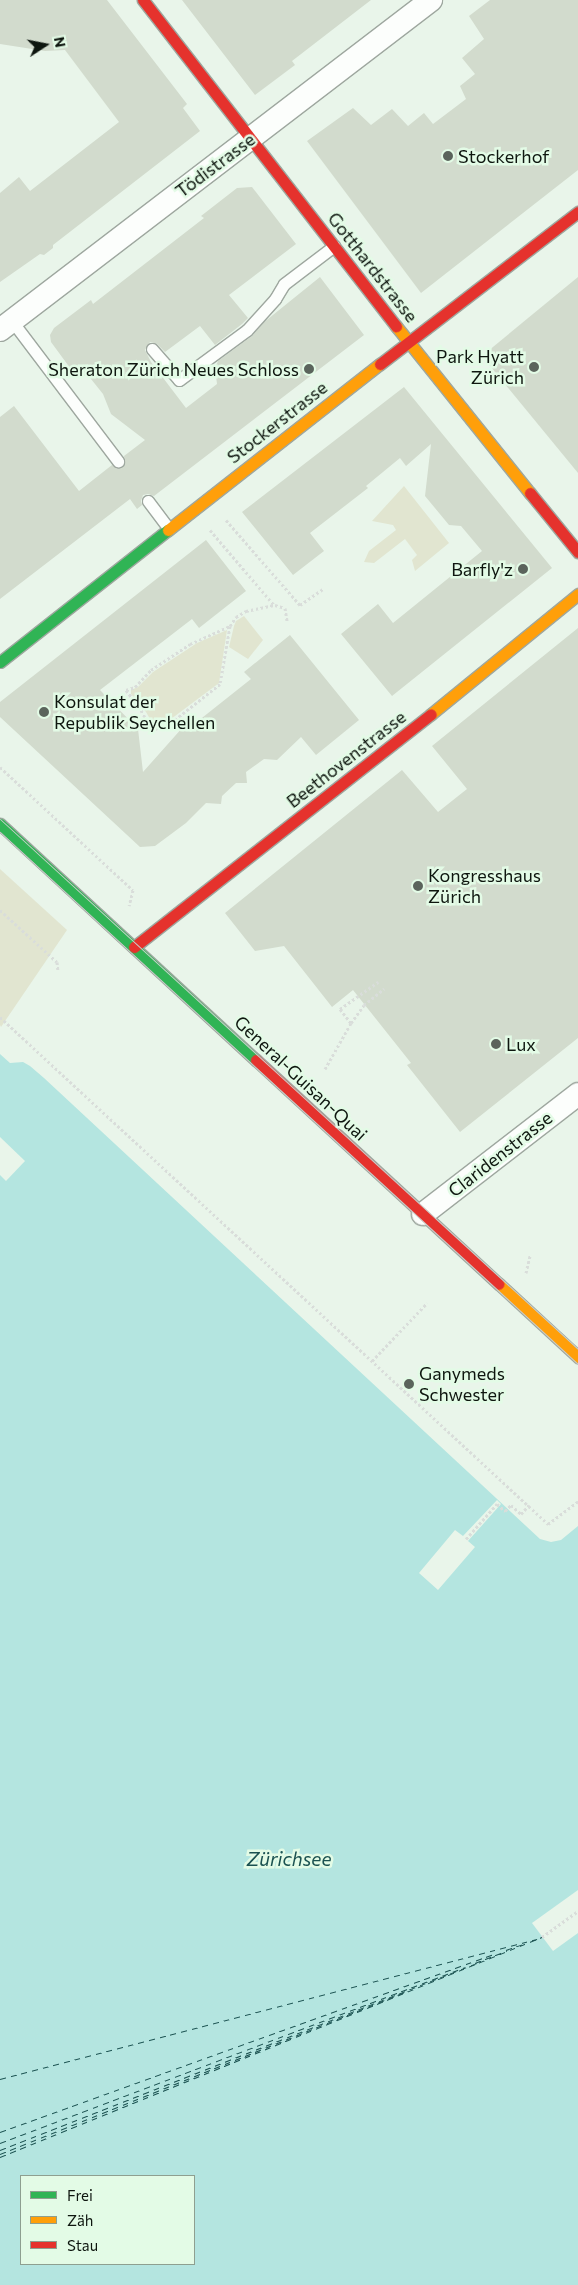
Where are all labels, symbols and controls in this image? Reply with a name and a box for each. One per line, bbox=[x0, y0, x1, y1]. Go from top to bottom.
north arrow bbox=[20, 20, 70, 70]
text: N bbox=[51, 35, 70, 49]
street label: Tödistrasse bbox=[171, 128, 259, 202]
place label: Stockerhof bbox=[458, 145, 549, 167]
marker: Stockerhof bbox=[442, 150, 454, 162]
street label: Gotthardstrasse bbox=[323, 208, 423, 326]
place label: Park Hyatt Zürich bbox=[436, 346, 524, 388]
place label: Sheraton Zürich Neues Schloss bbox=[48, 358, 299, 380]
marker: Park Hyatt Zürich bbox=[528, 361, 540, 373]
marker: Sheraton Zürich Neues Schloss bbox=[303, 363, 315, 375]
street label: Stockerstrasse bbox=[223, 376, 331, 468]
place label: Barfly'z bbox=[451, 558, 513, 580]
marker: Barfly'z bbox=[517, 563, 529, 575]
place label: Konsulat der Republik Seychellen bbox=[54, 691, 215, 734]
marker: Konsulat der Republik Seychellen bbox=[38, 706, 50, 718]
street label: Beethovenstrasse bbox=[282, 706, 410, 812]
place label: Kongresshaus Zürich bbox=[428, 865, 541, 908]
marker: Kongresshaus Zürich bbox=[412, 880, 424, 892]
street label: General-Guisan-Quai bbox=[230, 1011, 372, 1145]
place label: Lux bbox=[506, 1033, 536, 1055]
marker: Lux bbox=[490, 1038, 502, 1050]
street label: Claridenstrasse bbox=[444, 1107, 556, 1201]
place label: Ganymeds Schwester bbox=[419, 1363, 505, 1406]
marker: Ganymeds Schwester bbox=[403, 1378, 415, 1390]
water label: Zürichsee bbox=[247, 1848, 331, 1870]
legend bbox=[20, 2175, 195, 2265]
text: Frei bbox=[67, 2186, 93, 2204]
text: Zäh bbox=[67, 2211, 93, 2229]
text: Stau bbox=[67, 2236, 98, 2254]

